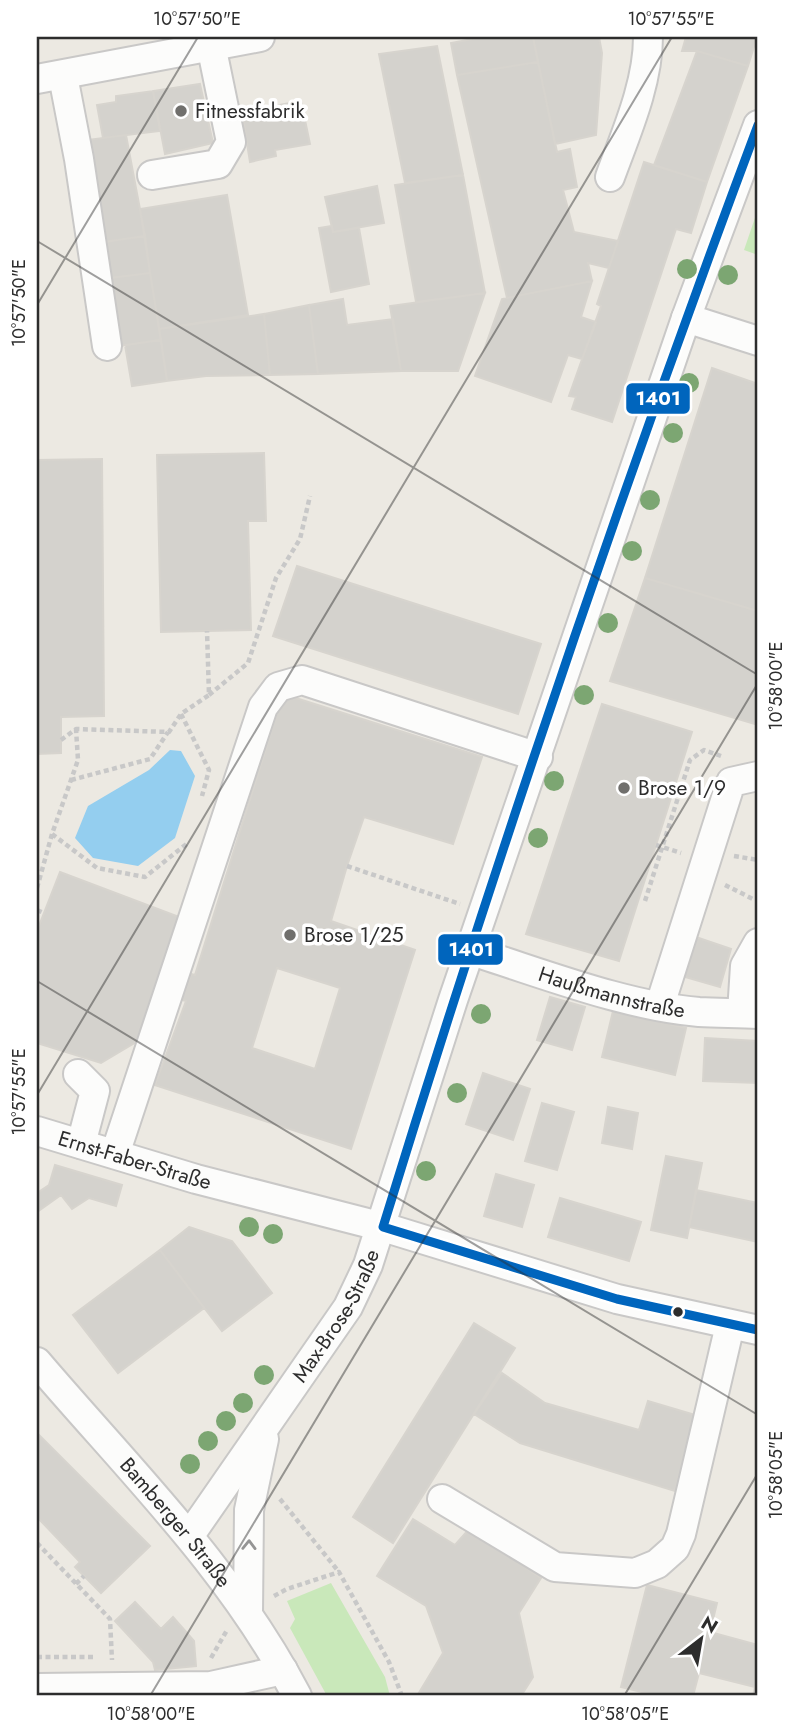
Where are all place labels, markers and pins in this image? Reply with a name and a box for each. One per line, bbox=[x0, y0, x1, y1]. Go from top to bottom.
place label: Fitnessfabrik bbox=[195, 96, 306, 126]
marker: Fitnessfabrik bbox=[173, 103, 189, 119]
place label: Brose 1/9 bbox=[638, 773, 726, 803]
marker: Brose 1/9 bbox=[616, 780, 632, 796]
place label: Brose 1/25 bbox=[304, 920, 404, 950]
marker: Brose 1/25 bbox=[282, 927, 298, 943]
unlabelled marker bbox=[671, 1305, 685, 1319]

